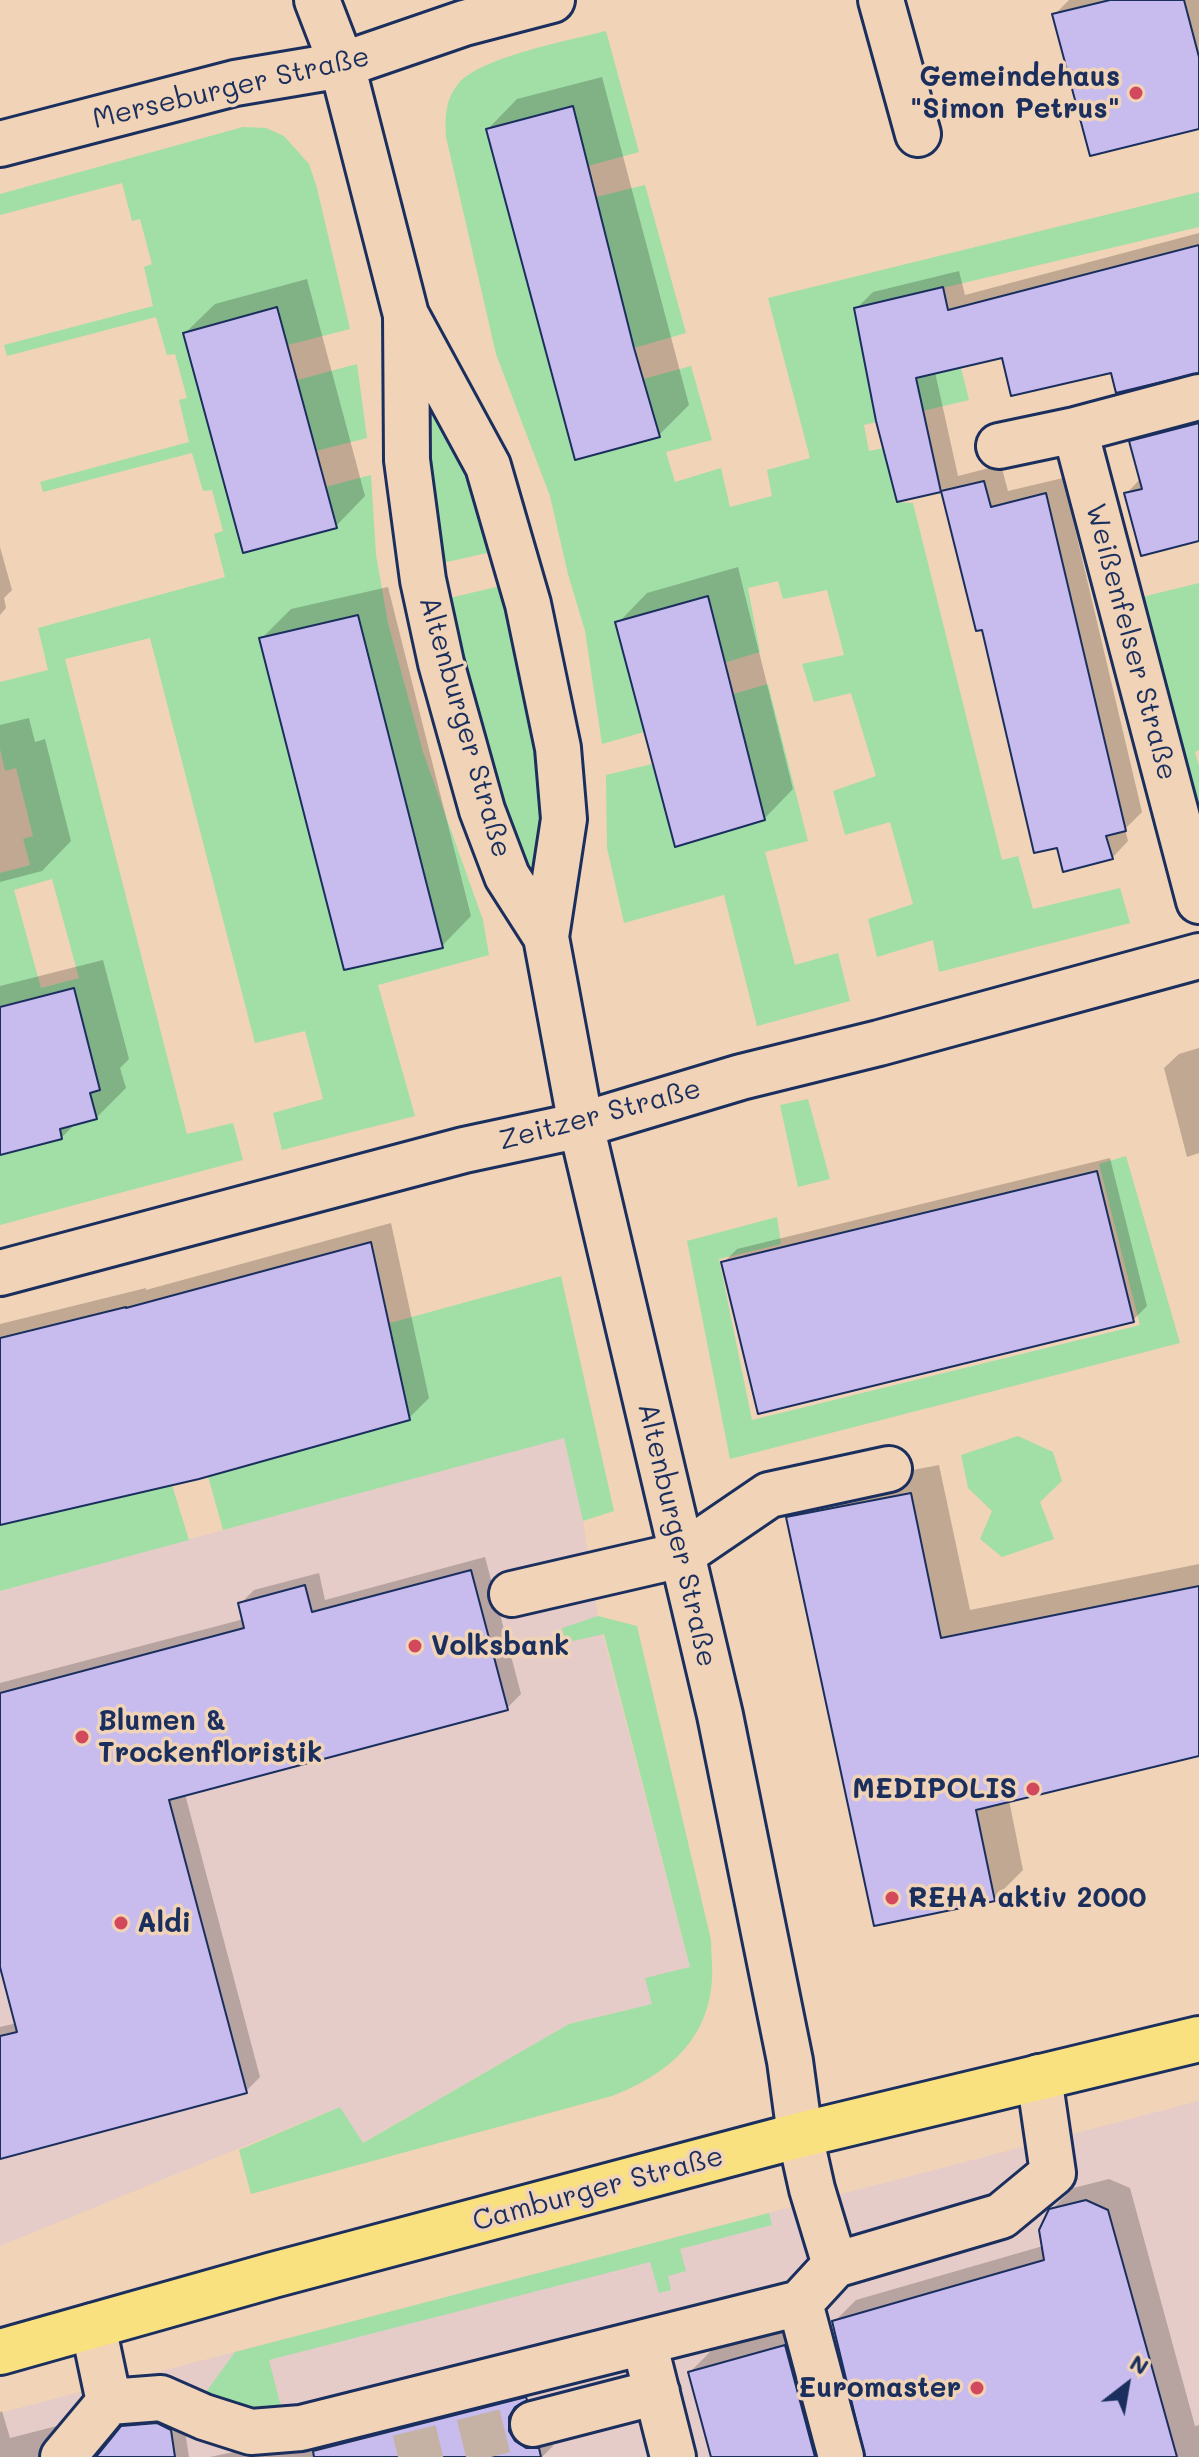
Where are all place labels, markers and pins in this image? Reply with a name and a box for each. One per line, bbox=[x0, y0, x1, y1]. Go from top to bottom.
place label: Gemeindehaus "Simon Petrus" bbox=[910, 60, 1120, 126]
marker: Gemeindehaus "Simon Petrus" bbox=[1127, 84, 1145, 102]
place label: Volksbank bbox=[431, 1629, 569, 1663]
marker: Volksbank bbox=[406, 1637, 424, 1655]
place label: Blumen & Trockenfloristik bbox=[98, 1704, 322, 1770]
marker: Blumen & Trockenfloristik bbox=[73, 1728, 91, 1746]
place label: MEDIPOLIS bbox=[852, 1772, 1017, 1806]
marker: MEDIPOLIS bbox=[1024, 1780, 1042, 1798]
place label: REHA aktiv 2000 bbox=[908, 1881, 1147, 1915]
marker: REHA aktiv 2000 bbox=[883, 1889, 901, 1907]
place label: Aldi bbox=[137, 1906, 191, 1940]
marker: Aldi bbox=[112, 1914, 130, 1932]
place label: Euromaster bbox=[798, 2371, 961, 2405]
marker: Euromaster bbox=[968, 2379, 986, 2397]

